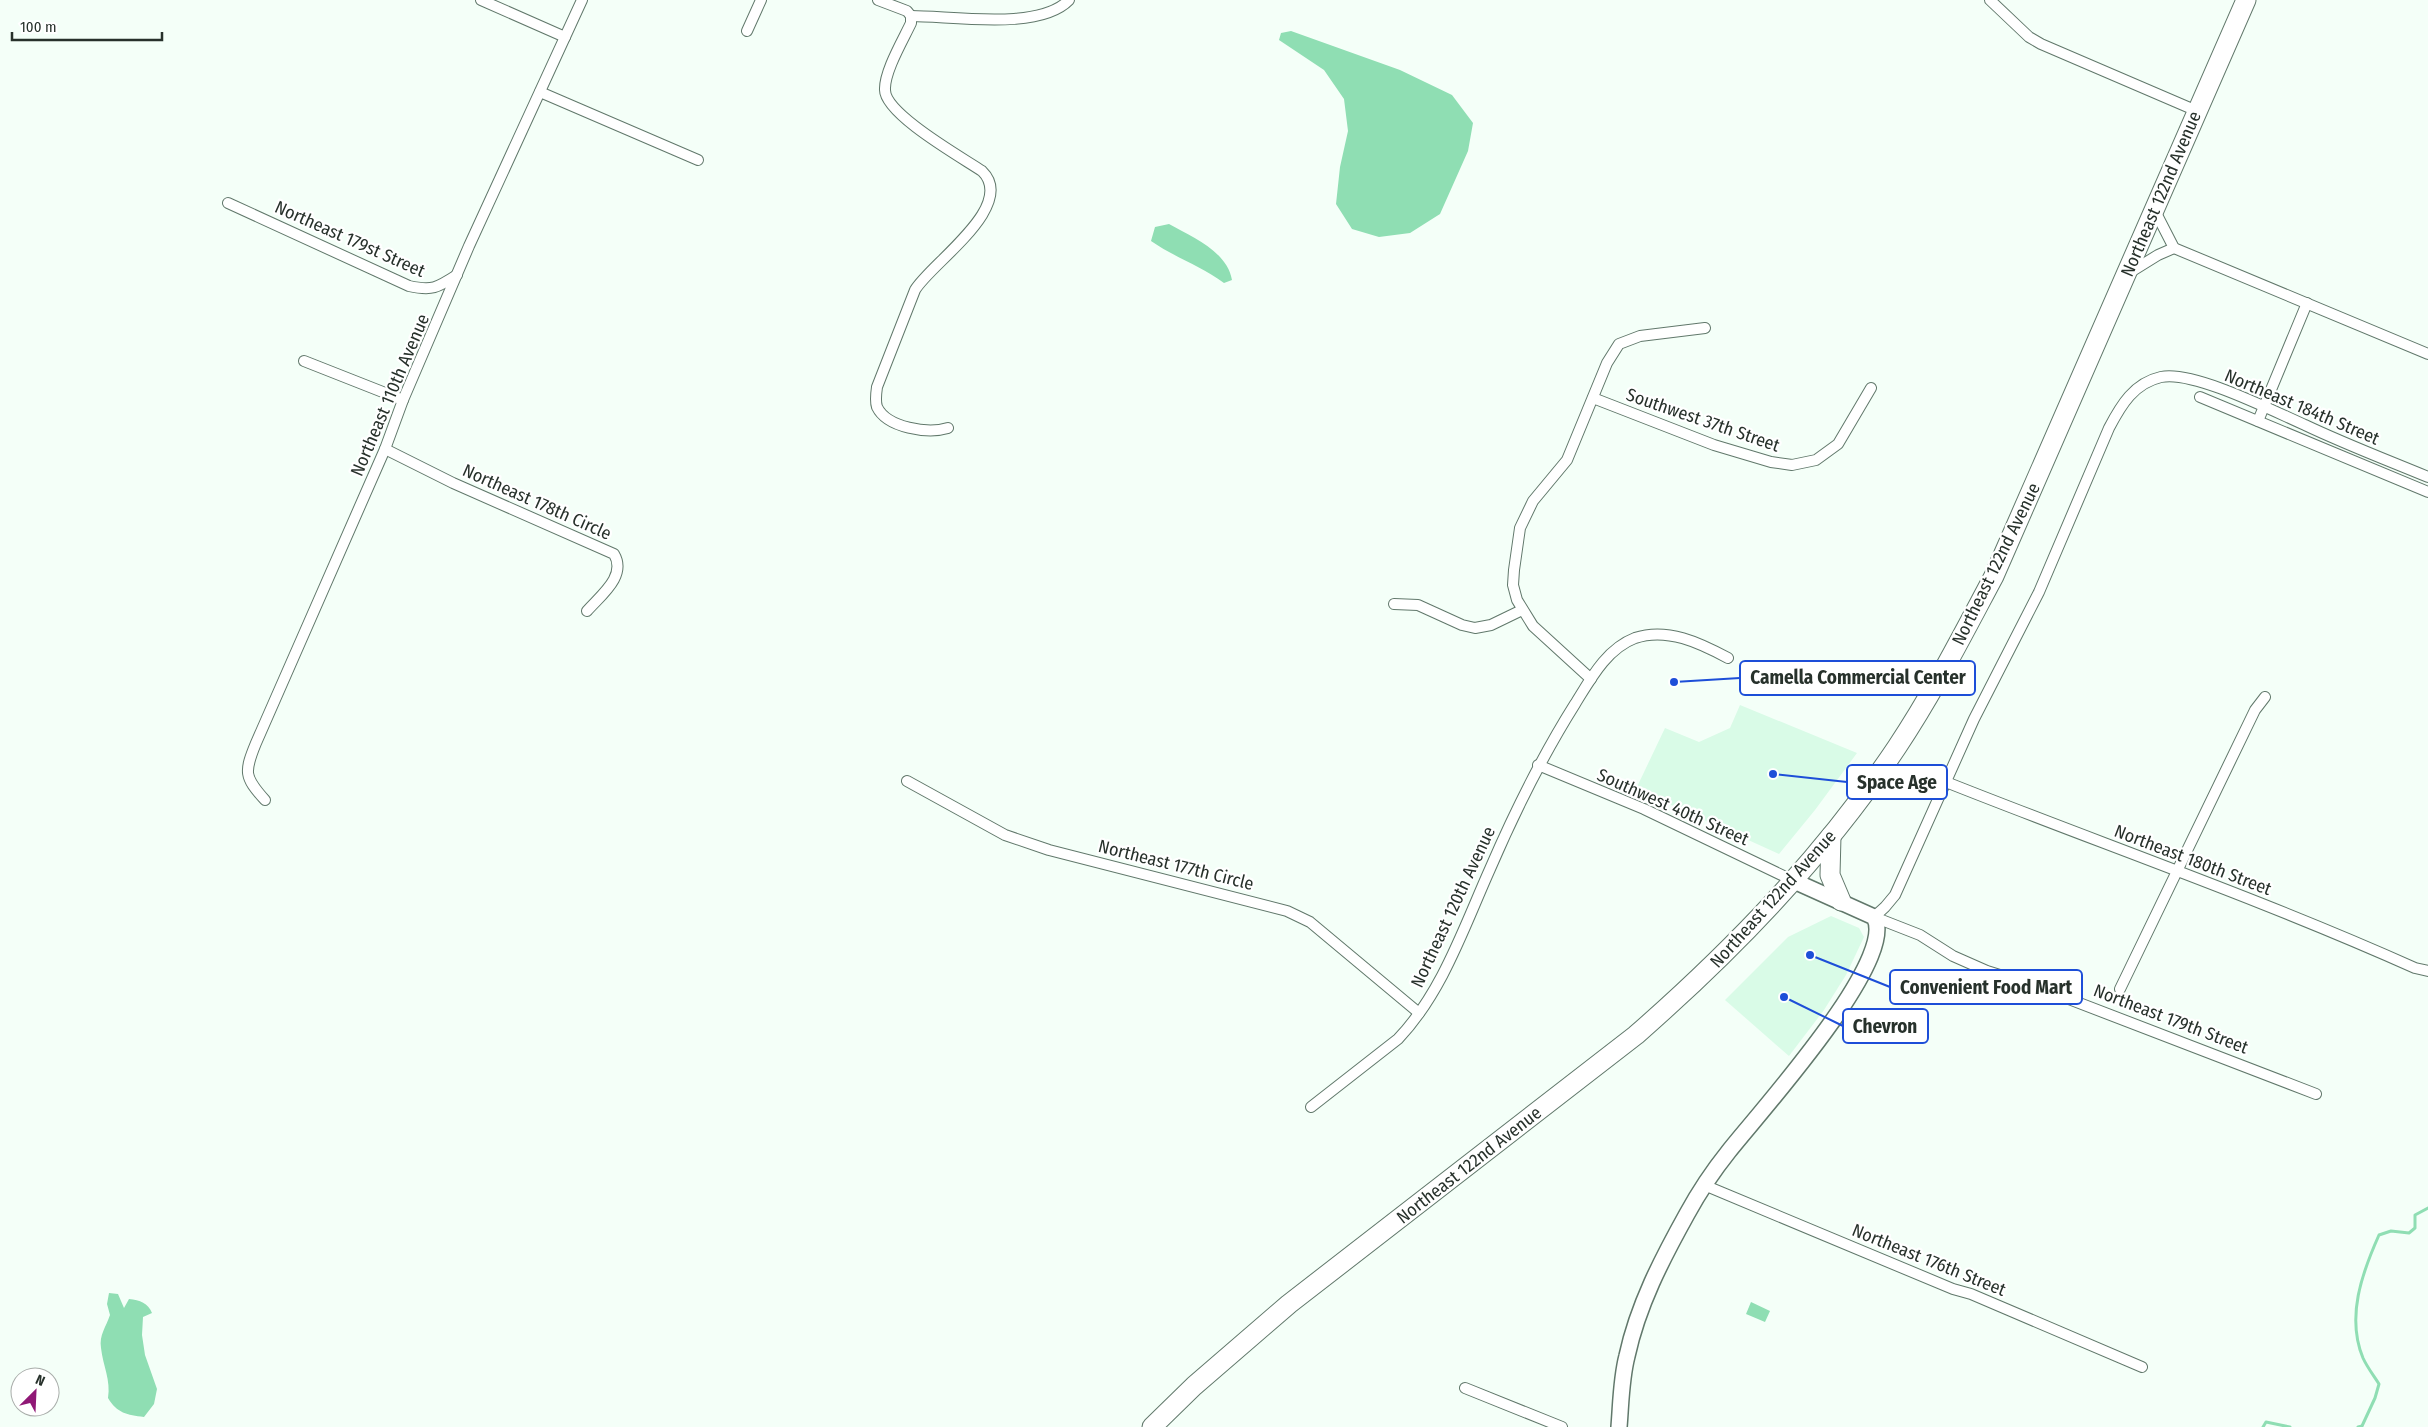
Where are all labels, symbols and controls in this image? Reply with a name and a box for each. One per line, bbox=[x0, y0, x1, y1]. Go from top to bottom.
scale bar bbox=[12, 10, 162, 42]
text: 100 m bbox=[20, 18, 57, 36]
street label: Northeast 122nd Avenue bbox=[2116, 108, 2206, 280]
street label: Northeast 179st Street bbox=[271, 196, 429, 282]
street label: Northeast 110th Avenue bbox=[346, 310, 434, 479]
street label: Northeast 184th Street bbox=[2221, 364, 2383, 450]
street label: Southwest 37th Street bbox=[1623, 383, 1783, 457]
street label: Northeast 178th Circle bbox=[459, 459, 615, 545]
street label: Northeast 122nd Avenue bbox=[1947, 479, 2045, 649]
callout: Camella Commercial Center bbox=[1740, 661, 1975, 695]
text: Camella Commercial Center bbox=[1750, 666, 1967, 689]
street label: Southwest 40th Street bbox=[1594, 764, 1752, 850]
callout: Space Age bbox=[1847, 765, 1947, 799]
text: Space Age bbox=[1857, 771, 1937, 794]
street label: Northeast 180th Street bbox=[2111, 820, 2275, 900]
street label: Northeast 120th Avenue bbox=[1406, 823, 1500, 991]
street label: Northeast 122nd Avenue bbox=[1705, 826, 1841, 972]
street label: Northeast 177th Circle bbox=[1096, 835, 1256, 895]
callout: Convenient Food Mart bbox=[1890, 970, 2082, 1004]
text: Convenient Food Mart bbox=[1900, 976, 2072, 999]
street label: Northeast 179th Street bbox=[2091, 979, 2252, 1059]
callout: Chevron bbox=[1843, 1009, 1928, 1043]
text: Chevron bbox=[1853, 1015, 1917, 1038]
street label: Northeast 122nd Avenue bbox=[1392, 1102, 1546, 1228]
street label: Northeast 176th Street bbox=[1849, 1219, 2009, 1301]
north arrow bbox=[10, 1367, 60, 1417]
text: N bbox=[33, 1371, 47, 1390]

